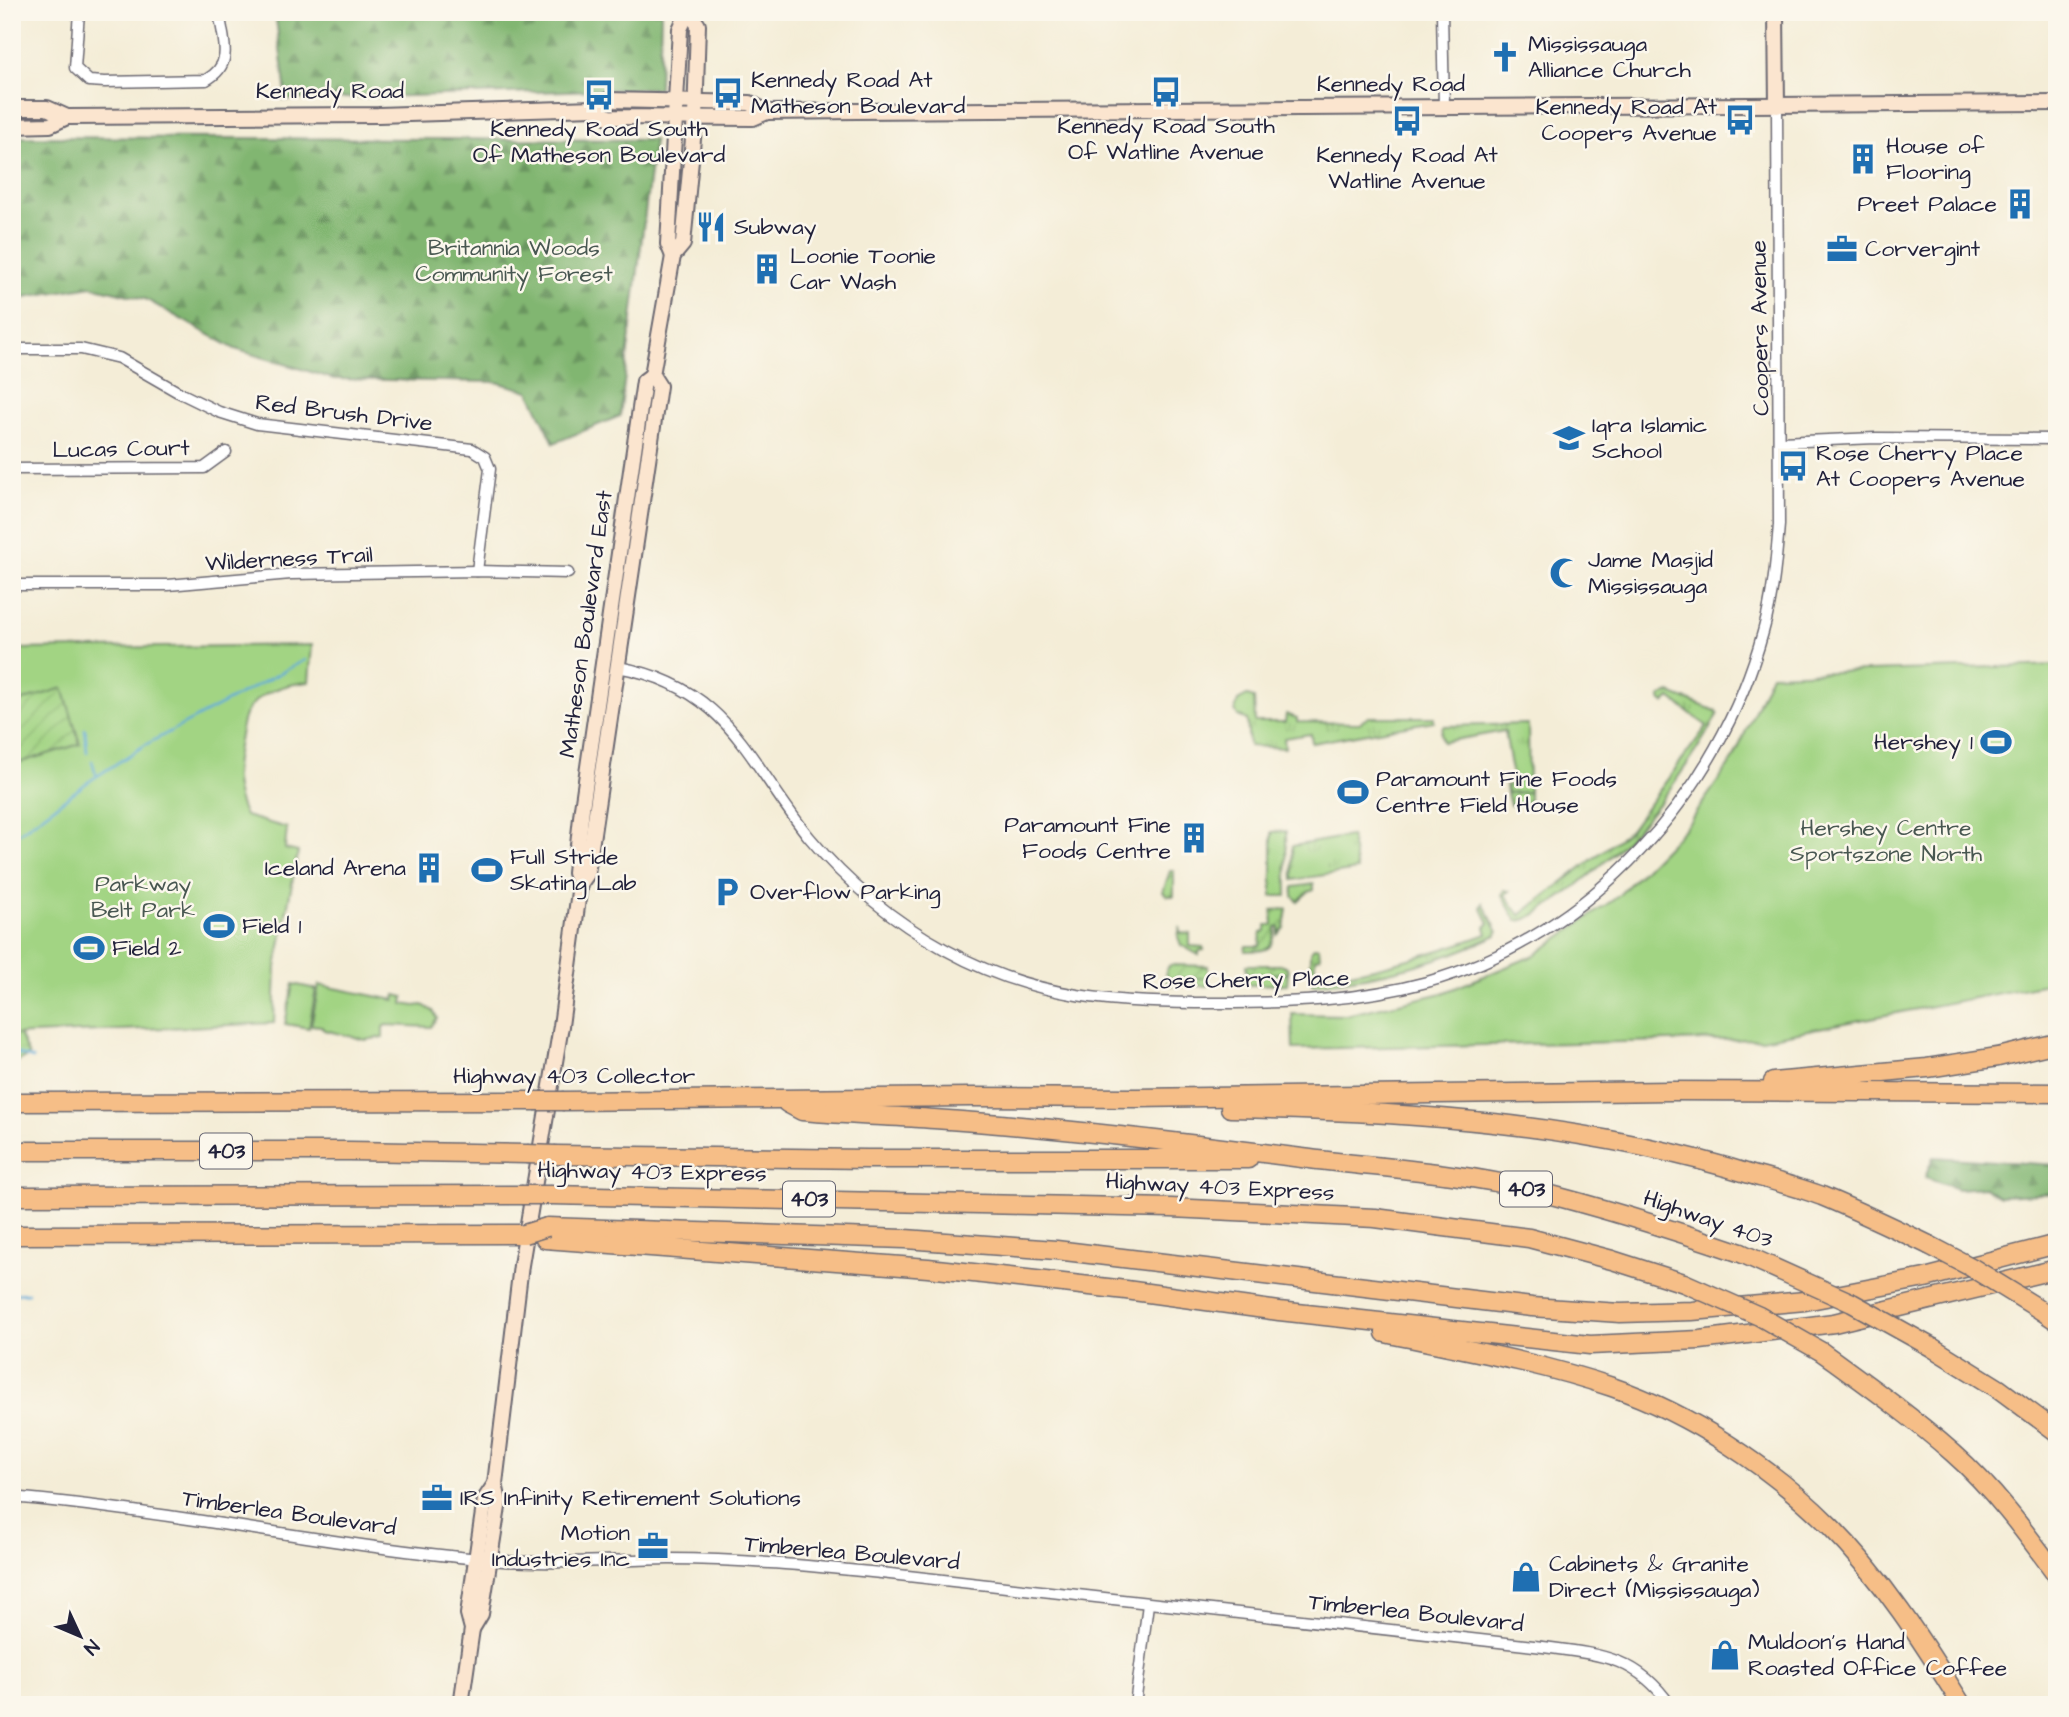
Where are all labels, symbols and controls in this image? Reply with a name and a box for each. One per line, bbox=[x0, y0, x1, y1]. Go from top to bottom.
place label: Mississauga Alliance Church bbox=[1528, 28, 1691, 86]
church icon: Mississauga Alliance Church bbox=[1488, 40, 1522, 74]
place label: Kennedy Road At Matheson Boulevard bbox=[751, 64, 965, 122]
street label: Kennedy Road bbox=[1317, 68, 1465, 101]
street label: Kennedy Road bbox=[256, 75, 404, 108]
bus stop icon: Kennedy Road South Of Watline Avenue bbox=[1149, 75, 1183, 109]
bus stop icon: Kennedy Road At Matheson Boulevard bbox=[711, 76, 745, 110]
bus stop icon: Kennedy Road South Of Matheson Boulevard bbox=[582, 78, 616, 112]
place label: Kennedy Road At Coopers Avenue bbox=[1535, 91, 1718, 149]
bus stop icon: Kennedy Road At Coopers Avenue bbox=[1723, 103, 1757, 137]
bus stop icon: Kennedy Road At Watline Avenue bbox=[1390, 104, 1424, 138]
place label: Kennedy Road South Of Watline Avenue bbox=[1057, 110, 1275, 168]
place label: Kennedy Road South Of Matheson Boulevard bbox=[473, 113, 725, 171]
place label: House of Flooring bbox=[1886, 130, 1985, 189]
place label: Kennedy Road At Watline Avenue bbox=[1316, 139, 1498, 197]
building icon: House of Flooring bbox=[1846, 142, 1880, 176]
building icon: Preet Palace bbox=[2003, 187, 2037, 221]
place label: Preet Palace bbox=[1858, 188, 1997, 220]
restaurant icon: Subway bbox=[694, 210, 728, 244]
place label: Subway bbox=[734, 211, 817, 244]
park label: Britannia Woods Community Forest bbox=[415, 232, 614, 291]
office icon: Corvergint bbox=[1825, 232, 1859, 266]
place label: Corvergint bbox=[1865, 233, 1981, 266]
place label: Loonie Toonie Car Wash bbox=[790, 240, 936, 298]
street label: Coopers Avenue bbox=[1742, 240, 1778, 416]
building icon: Loonie Toonie Car Wash bbox=[750, 252, 784, 286]
street label: Red Brush Drive bbox=[254, 386, 434, 440]
place label: Iqra Islamic School bbox=[1592, 409, 1707, 467]
school or university icon: Iqra Islamic School bbox=[1552, 421, 1586, 455]
street label: Lucas Court bbox=[52, 432, 191, 466]
place label: Rose Cherry Place At Coopers Avenue bbox=[1816, 437, 2025, 495]
bus stop icon: Rose Cherry Place At Coopers Avenue bbox=[1776, 449, 1810, 483]
street label: Matheson Boulevard East bbox=[551, 488, 621, 760]
street label: Wilderness Trail bbox=[204, 539, 374, 579]
place label: Jame Masjid Mississauga bbox=[1588, 544, 1713, 603]
mosque icon: Jame Masjid Mississauga bbox=[1548, 556, 1582, 590]
sports icon: Hershey 1 bbox=[1979, 725, 2013, 759]
place label: Hershey 1 bbox=[1874, 726, 1973, 759]
place label: Paramount Fine Foods Centre Field House bbox=[1376, 763, 1617, 821]
sports icon: Paramount Fine Foods Centre Field House bbox=[1336, 775, 1370, 809]
place label: Paramount Fine Foods Centre bbox=[1004, 809, 1171, 867]
park label: Hershey Centre Sportszone North bbox=[1790, 812, 1983, 870]
building icon: Paramount Fine Foods Centre bbox=[1177, 821, 1211, 855]
place label: Full Stride Skating Lab bbox=[510, 841, 637, 900]
building icon: Iceland Arena bbox=[412, 851, 446, 885]
place label: Iceland Arena bbox=[265, 852, 406, 884]
sports icon: Full Stride Skating Lab bbox=[470, 853, 504, 887]
park label: Parkway Belt Park bbox=[91, 868, 195, 926]
parking icon: Overflow Parking bbox=[710, 875, 744, 909]
place label: Overflow Parking bbox=[750, 876, 941, 909]
sports icon: Field 1 bbox=[202, 909, 236, 943]
place label: Field 1 bbox=[242, 910, 301, 942]
sports icon: Field 2 bbox=[72, 931, 106, 965]
place label: Field 2 bbox=[112, 932, 182, 964]
street label: Rose Cherry Place bbox=[1142, 962, 1350, 999]
street label: Highway 403 Collector bbox=[453, 1060, 695, 1093]
road number: 403 bbox=[200, 1134, 252, 1168]
street label: Highway 403 Express bbox=[537, 1154, 767, 1191]
street label: Highway 403 Express bbox=[1105, 1165, 1335, 1210]
road number: 403 bbox=[1500, 1172, 1552, 1206]
road number: 403 bbox=[783, 1182, 835, 1216]
street label: Highway 403 bbox=[1639, 1182, 1777, 1257]
office icon: IRS Infinity Retirement Solutions bbox=[420, 1481, 454, 1515]
street label: Timberlea Boulevard bbox=[180, 1482, 398, 1544]
place label: IRS Infinity Retirement Solutions bbox=[460, 1482, 801, 1515]
place label: Motion Industries Inc bbox=[492, 1517, 630, 1575]
street label: Timberlea Boulevard bbox=[743, 1528, 961, 1578]
office icon: Motion Industries Inc bbox=[636, 1529, 670, 1563]
place label: Cabinets & Granite Direct (Mississauga) bbox=[1549, 1548, 1760, 1607]
shop icon: Cabinets & Granite Direct (Mississauga) bbox=[1509, 1560, 1543, 1594]
street label: Timberlea Boulevard bbox=[1307, 1586, 1525, 1640]
north arrow bbox=[46, 1602, 116, 1672]
place label: Muldoon's Hand Roasted Office Coffee bbox=[1748, 1626, 2007, 1684]
text: N bbox=[77, 1633, 105, 1660]
shop icon: Muldoon's Hand Roasted Office Coffee bbox=[1708, 1638, 1742, 1672]

